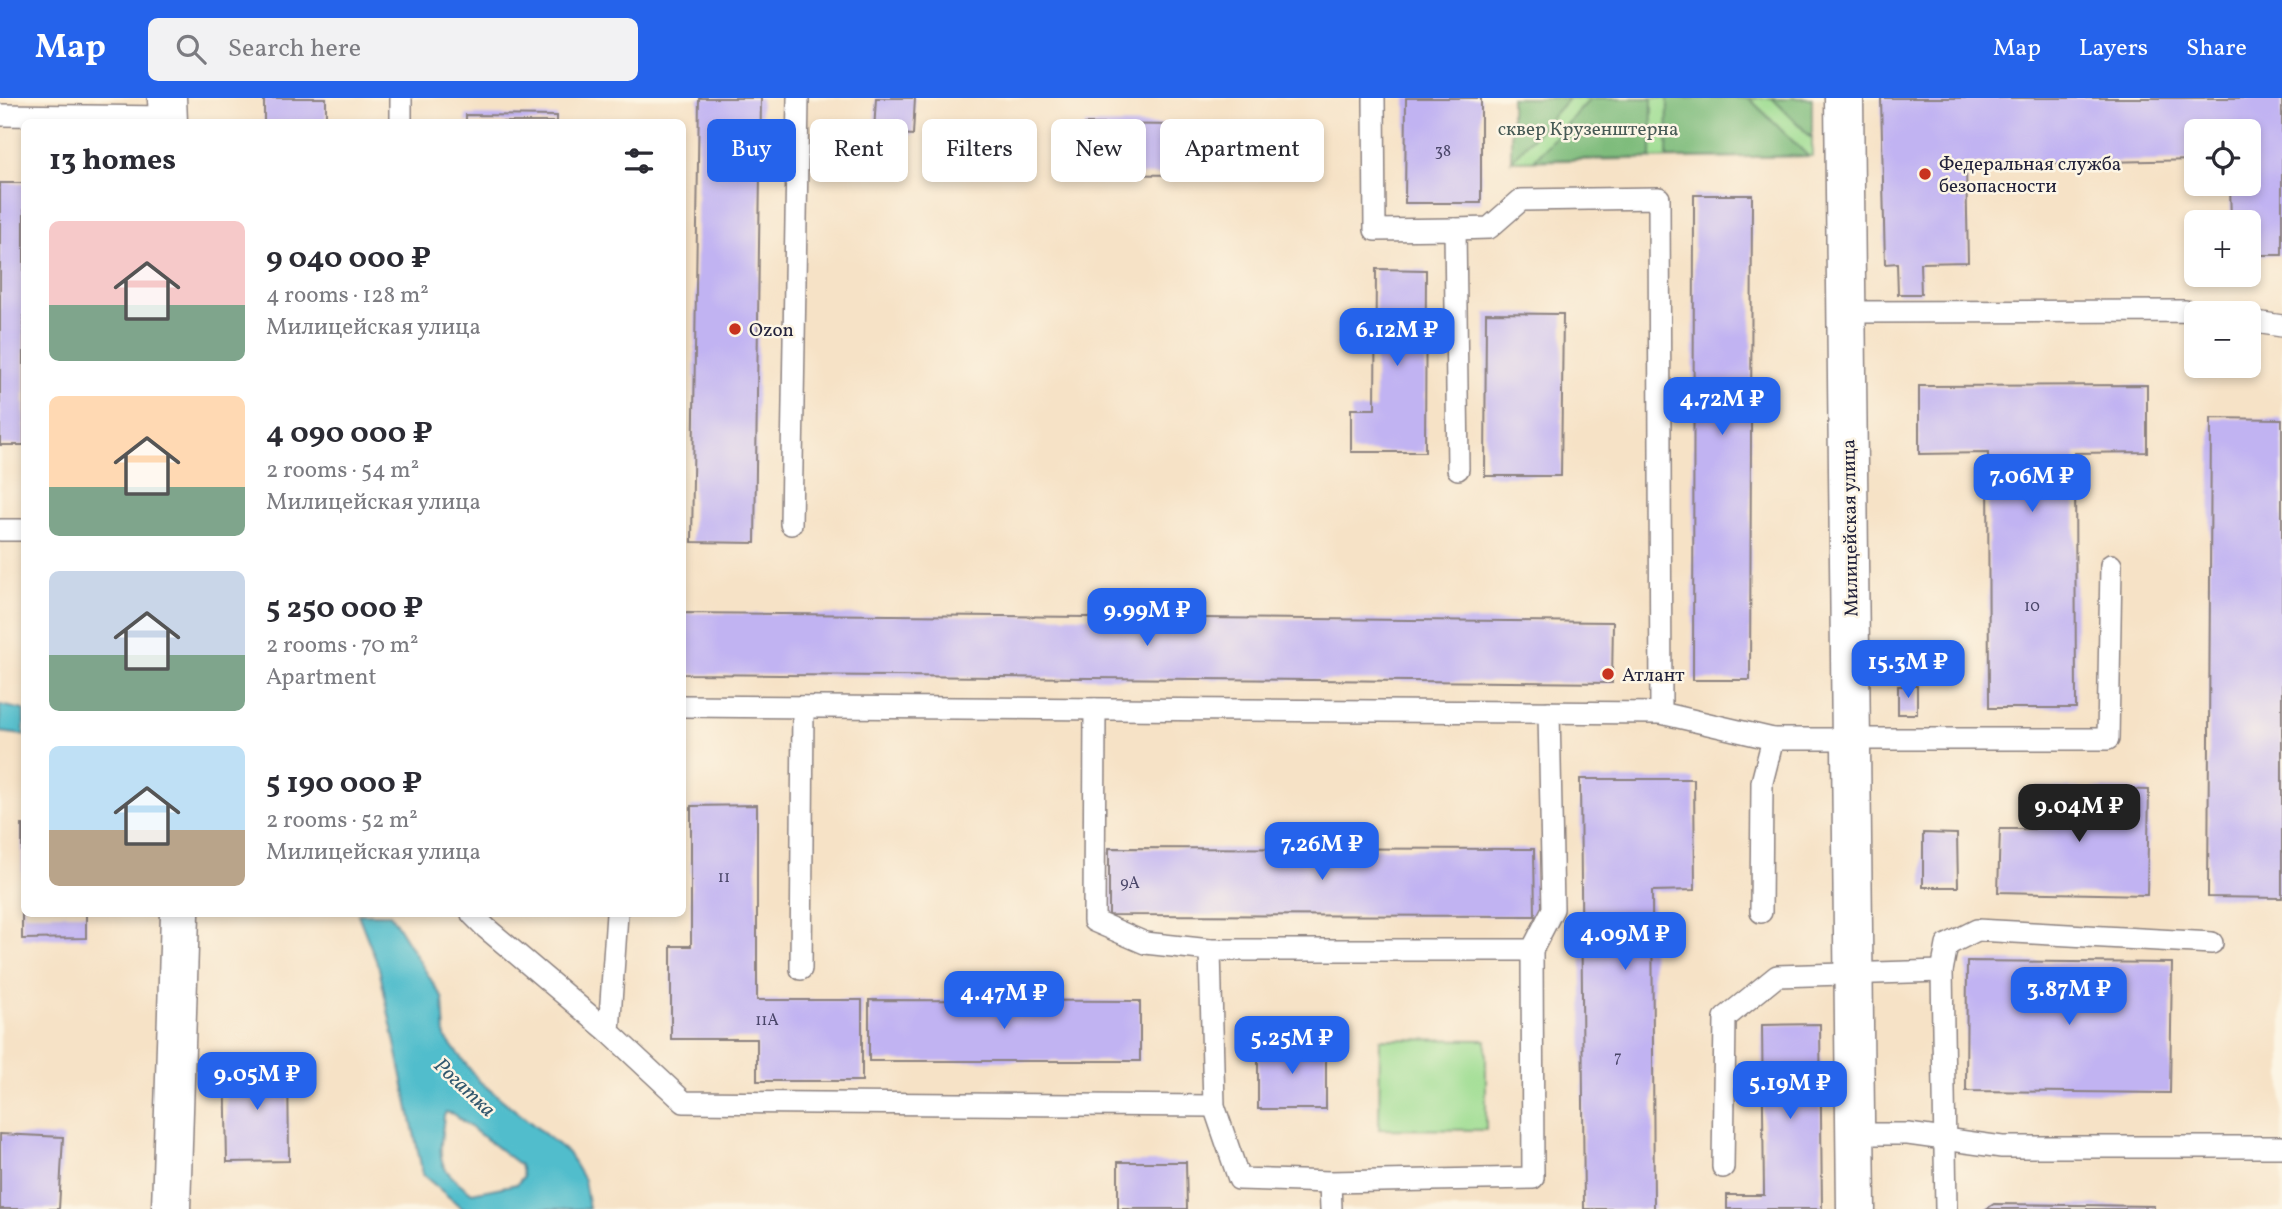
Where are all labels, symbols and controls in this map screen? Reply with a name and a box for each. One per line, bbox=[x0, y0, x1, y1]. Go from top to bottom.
search box bbox=[148, 18, 638, 81]
text: Map bbox=[35, 26, 106, 72]
icon: search bbox=[172, 30, 210, 68]
text: Search here bbox=[228, 31, 361, 67]
text: Map bbox=[1993, 32, 2041, 66]
text: Layers bbox=[2079, 32, 2148, 66]
text: Share bbox=[2186, 32, 2247, 66]
park label: сквер Крузенштерна bbox=[1498, 117, 1678, 143]
chip: Buy bbox=[707, 119, 796, 182]
chip: Rent bbox=[810, 119, 908, 182]
chip: Filters bbox=[922, 119, 1037, 182]
chip: New bbox=[1051, 119, 1146, 182]
chip: Apartment bbox=[1160, 119, 1324, 182]
map controls bbox=[2184, 119, 2261, 378]
button: locate bbox=[2184, 119, 2261, 196]
text: 13 homes bbox=[49, 140, 176, 182]
house number: 38 bbox=[1435, 141, 1451, 163]
icon: filters bbox=[620, 142, 658, 180]
place label: Федеральная служба безопасности bbox=[1939, 152, 2121, 200]
marker: Федеральная служба безопасности bbox=[1917, 166, 1933, 182]
button: + bbox=[2184, 210, 2261, 287]
text: 9 040 000 ₽ bbox=[266, 238, 431, 280]
icon: home bbox=[105, 249, 189, 333]
text: 4 rooms · 128 m² bbox=[266, 280, 429, 312]
button: − bbox=[2184, 301, 2261, 378]
pin: 6.12M ₽ bbox=[1332, 308, 1462, 368]
text: Милицейская улица bbox=[266, 312, 481, 344]
text: 6.12M ₽ bbox=[1356, 315, 1438, 347]
place label: Ozon bbox=[749, 318, 794, 344]
marker: Ozon bbox=[727, 321, 743, 337]
pin: 4.72M ₽ bbox=[1657, 378, 1787, 437]
text: 4.72M ₽ bbox=[1679, 384, 1765, 416]
text: 4 090 000 ₽ bbox=[266, 413, 433, 455]
icon: home bbox=[105, 424, 189, 508]
street label: Милицейская улица bbox=[1836, 439, 1866, 617]
pin: 7.06M ₽ bbox=[1967, 454, 2097, 514]
text: 2 rooms · 54 m² bbox=[266, 455, 419, 487]
text: 7.06M ₽ bbox=[1990, 461, 2074, 493]
text: Милицейская улица bbox=[266, 487, 481, 519]
text: 5 250 000 ₽ bbox=[266, 588, 423, 630]
pin: 9.99M ₽ bbox=[1082, 588, 1212, 648]
text: 9.99M ₽ bbox=[1103, 595, 1191, 627]
house number: 10 bbox=[2024, 596, 2040, 618]
icon: home bbox=[105, 599, 189, 683]
text: 2 rooms · 70 m² bbox=[266, 630, 419, 662]
pin: 15.3M ₽ bbox=[1843, 640, 1973, 700]
text: 15.3M ₽ bbox=[1868, 647, 1948, 679]
text: Apartment bbox=[266, 662, 377, 694]
place label: Атлант bbox=[1622, 663, 1685, 689]
marker: Атлант bbox=[1600, 666, 1616, 682]
text: 5 190 000 ₽ bbox=[266, 763, 422, 805]
icon: home bbox=[105, 774, 189, 858]
pin: 9.04M ₽ bbox=[2014, 784, 2144, 844]
text: 9.04M ₽ bbox=[2034, 791, 2124, 823]
text: 2 rooms · 52 m² bbox=[266, 805, 418, 837]
pin: 7.26M ₽ bbox=[1257, 822, 1387, 882]
text: 7.26M ₽ bbox=[1281, 829, 1363, 861]
text: Милицейская улица bbox=[266, 837, 481, 869]
house number: 11 bbox=[718, 867, 730, 889]
house number: 9А bbox=[1120, 873, 1140, 895]
pin: 4.09M ₽ bbox=[1560, 912, 1690, 972]
text: 4.09M ₽ bbox=[1580, 919, 1670, 951]
pin: 3.87M ₽ bbox=[2004, 968, 2134, 1027]
pin: 4.47M ₽ bbox=[939, 972, 1069, 1031]
text: 3.87M ₽ bbox=[2027, 974, 2111, 1006]
text: 4.47M ₽ bbox=[960, 978, 1048, 1010]
house number: 11А bbox=[755, 1010, 779, 1032]
pin: 5.25M ₽ bbox=[1227, 1016, 1357, 1076]
text: 5.25M ₽ bbox=[1250, 1023, 1334, 1055]
house number: 7 bbox=[1614, 1047, 1622, 1069]
pin: 9.05M ₽ bbox=[192, 1052, 322, 1112]
water label: Рогатка bbox=[427, 1052, 501, 1124]
text: 9.05M ₽ bbox=[214, 1059, 300, 1091]
pin: 5.19M ₽ bbox=[1725, 1062, 1855, 1121]
text: 5.19M ₽ bbox=[1749, 1068, 1831, 1100]

